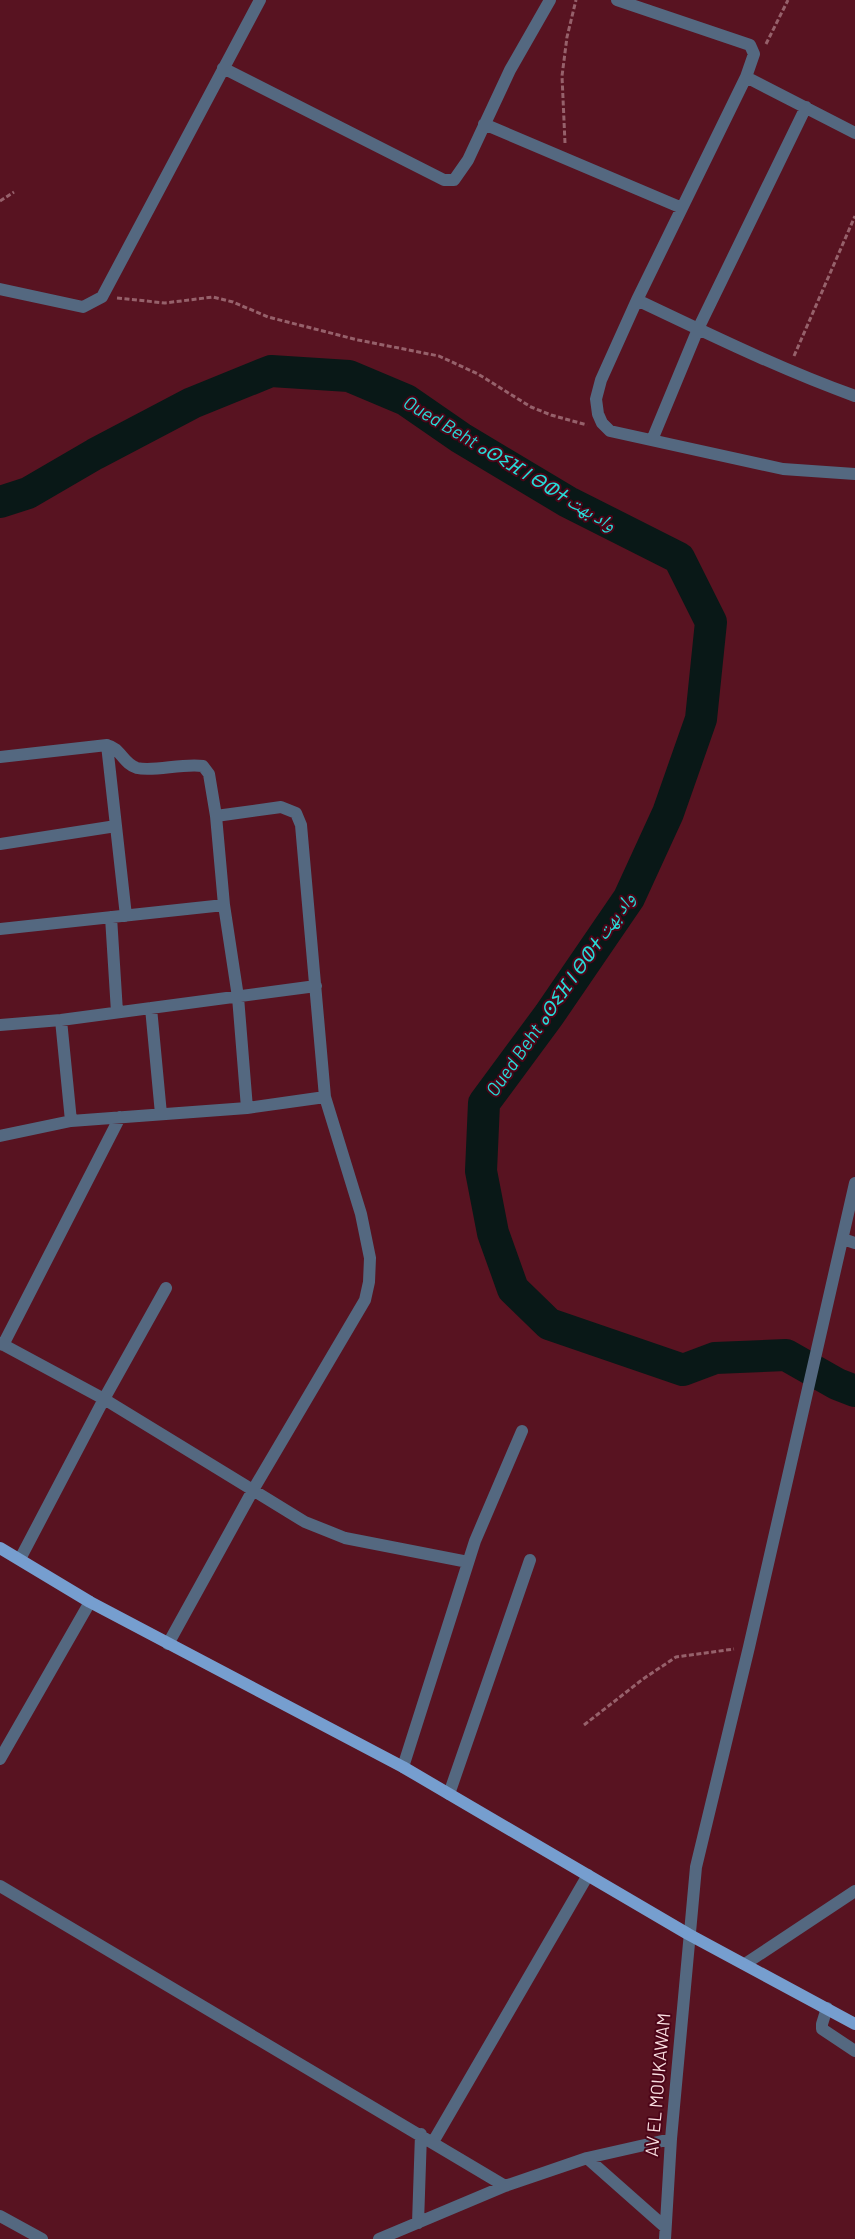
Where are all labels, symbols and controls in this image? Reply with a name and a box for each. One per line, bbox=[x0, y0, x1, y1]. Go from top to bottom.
water label: Oued Beht ⴰⵙⵉⴼ ⵏ ⴱⵀⵜ واد بهت bbox=[399, 390, 621, 536]
water label: Oued Beht ⴰⵙⵉⴼ ⵏ ⴱⵀⵜ واد بهت bbox=[480, 887, 640, 1101]
street label: AV EL MOUKAWAM bbox=[640, 2012, 674, 2158]

